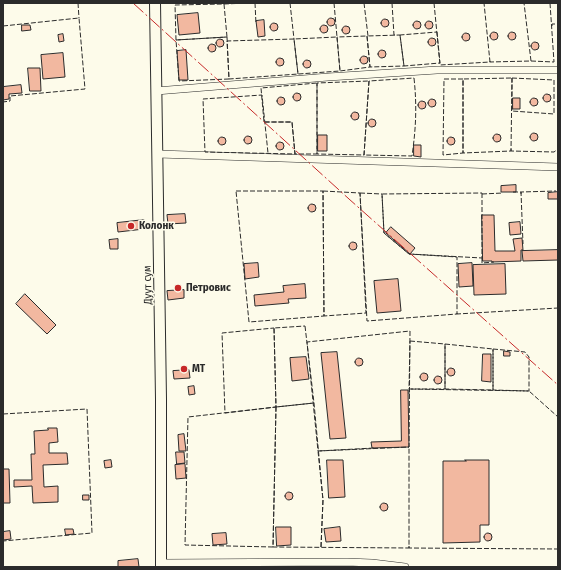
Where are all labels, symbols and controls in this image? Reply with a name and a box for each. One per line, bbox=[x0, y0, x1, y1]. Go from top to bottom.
place label: Колонк bbox=[139, 219, 174, 233]
marker: Колонк bbox=[126, 221, 136, 231]
street label: Дуут сум bbox=[141, 265, 155, 305]
place label: Петровиc bbox=[186, 281, 231, 295]
marker: Петровиc bbox=[173, 283, 183, 293]
place label: MT bbox=[192, 362, 205, 376]
marker: MT bbox=[179, 364, 189, 374]

